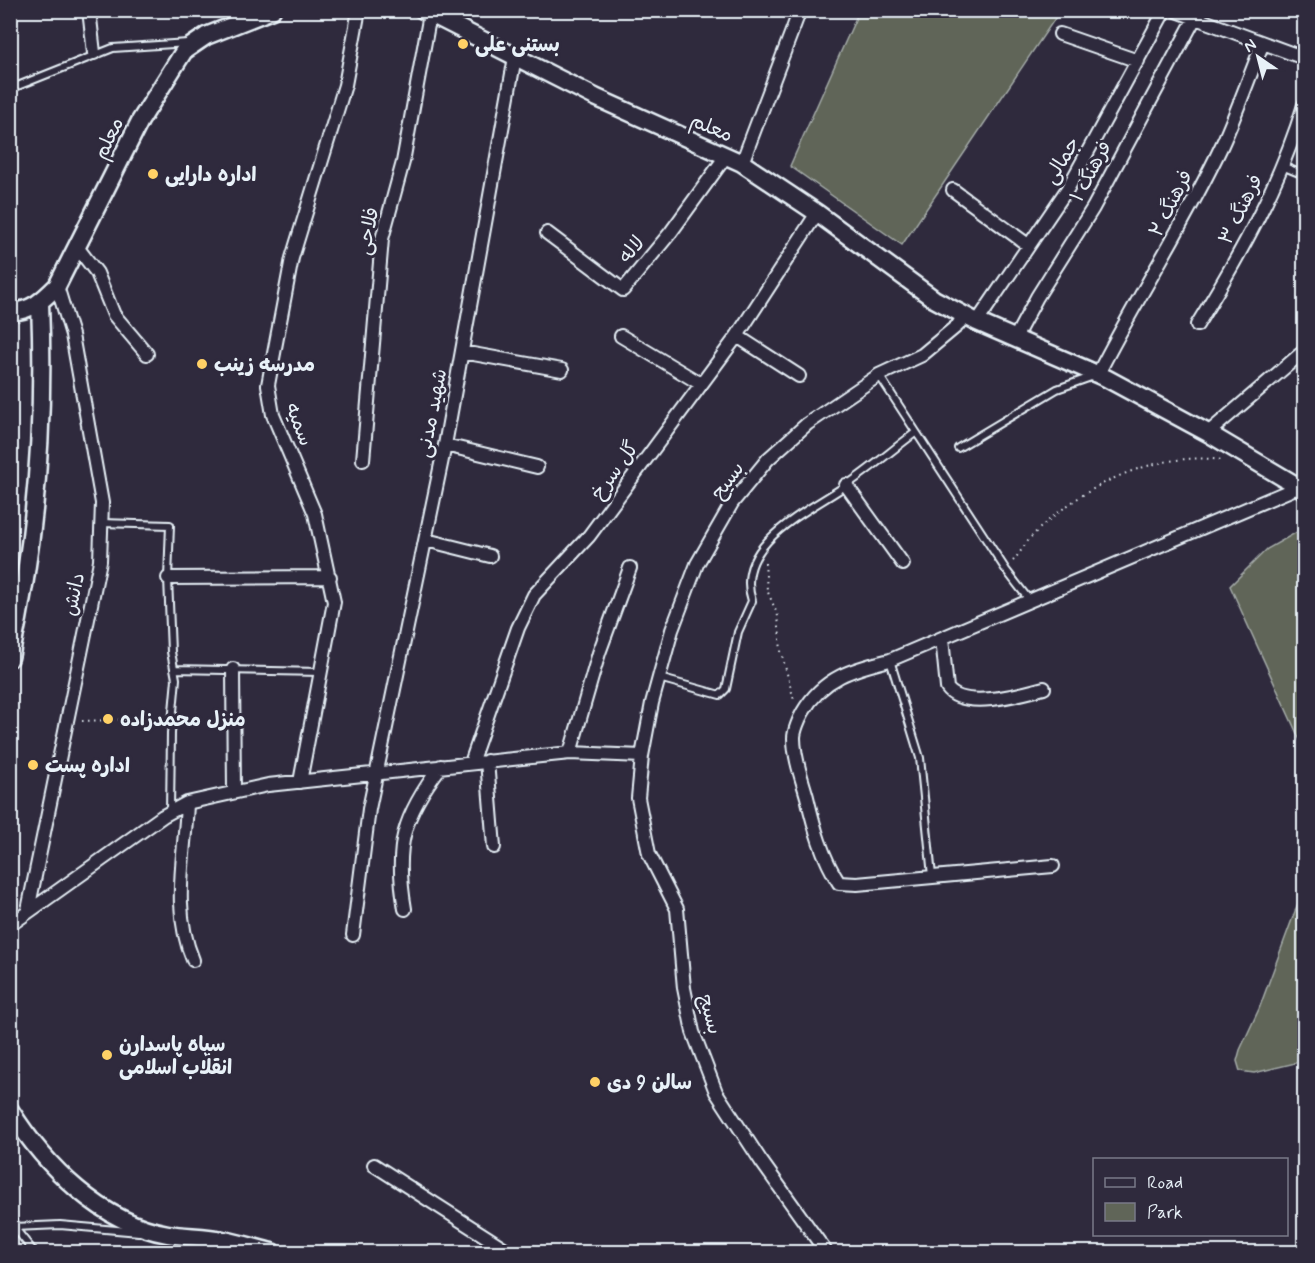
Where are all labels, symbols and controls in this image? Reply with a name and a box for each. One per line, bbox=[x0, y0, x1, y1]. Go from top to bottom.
north arrow bbox=[1228, 27, 1288, 87]
place label: بستنی علی bbox=[475, 32, 560, 59]
text: N bbox=[1240, 34, 1261, 58]
marker: بستنی علی bbox=[456, 37, 470, 51]
street label: معلم bbox=[686, 107, 737, 149]
street label: معلم bbox=[88, 113, 131, 164]
street label: جمالی bbox=[1038, 132, 1087, 190]
street label: فرهنگ ۱ bbox=[1064, 136, 1119, 207]
place label: اداره دارایی bbox=[165, 162, 256, 189]
street label: فرهنگ ۲ bbox=[1143, 165, 1200, 242]
marker: اداره دارایی bbox=[146, 167, 160, 181]
street label: فرهنگ ۳ bbox=[1213, 170, 1270, 249]
street label: فلاحی bbox=[351, 205, 386, 258]
street label: لاله bbox=[613, 231, 652, 269]
place label: مدرسه زینب bbox=[214, 352, 315, 379]
marker: مدرسه زینب bbox=[195, 357, 209, 371]
street label: شهید مدنی bbox=[411, 366, 454, 460]
street label: سمیه bbox=[278, 399, 319, 450]
street label: گل سرخ bbox=[585, 436, 646, 506]
street label: بسیح bbox=[705, 457, 751, 505]
street label: دانش bbox=[57, 570, 92, 618]
place label: منزل محمدزاده bbox=[120, 707, 246, 734]
marker: منزل محمدزاده bbox=[101, 712, 115, 726]
place label: اداره پست bbox=[45, 753, 130, 780]
marker: اداره پست bbox=[26, 758, 40, 772]
street label: بسیج bbox=[692, 991, 728, 1037]
place label: سپاه پاسدارن انقلاب اسلامی bbox=[119, 1032, 232, 1082]
marker: سپاه پاسدارن انقلاب اسلامی bbox=[100, 1048, 114, 1062]
place label: سالن 9 دی bbox=[607, 1070, 692, 1097]
marker: سالن 9 دی bbox=[588, 1075, 602, 1089]
legend bbox=[1093, 1158, 1288, 1236]
text: Road bbox=[1147, 1171, 1183, 1195]
text: Park bbox=[1147, 1201, 1183, 1225]

